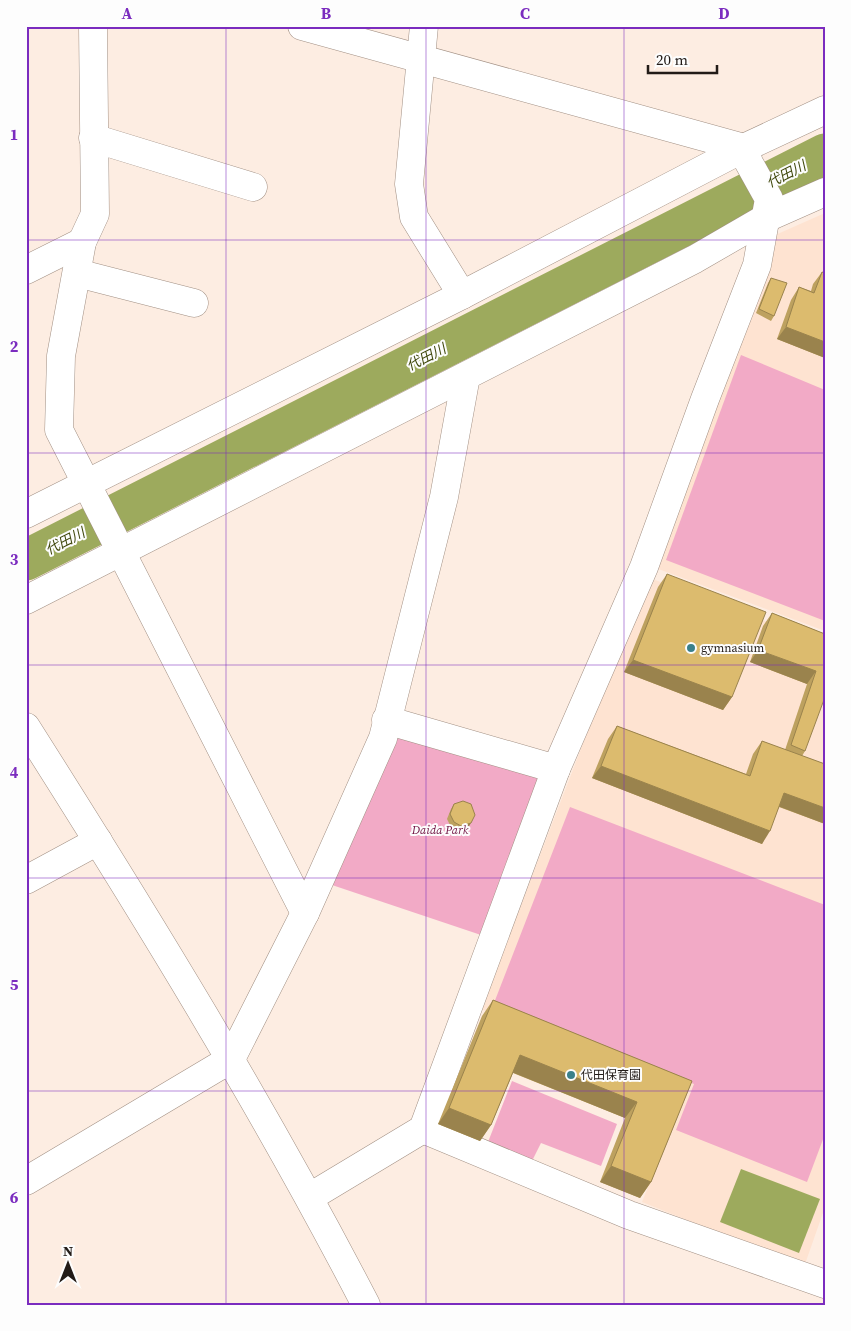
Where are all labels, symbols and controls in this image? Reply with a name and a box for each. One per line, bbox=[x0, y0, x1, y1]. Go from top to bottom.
text: A bbox=[122, 2, 133, 24]
text: B bbox=[321, 2, 332, 24]
text: C bbox=[520, 2, 530, 24]
text: D bbox=[718, 2, 730, 24]
scale bar bbox=[648, 42, 717, 74]
text: 20 m bbox=[656, 49, 688, 70]
text: 1 bbox=[10, 123, 18, 145]
water label: 代田川 bbox=[763, 155, 811, 192]
text: 2 bbox=[10, 335, 19, 357]
water label: 代田川 bbox=[403, 338, 451, 375]
water label: 代田川 bbox=[42, 522, 90, 559]
text: 3 bbox=[10, 548, 19, 570]
place label: gymnasium bbox=[701, 640, 764, 656]
marker: gymnasium bbox=[685, 642, 697, 654]
text: 4 bbox=[10, 761, 19, 783]
park label: Daida Park bbox=[411, 822, 469, 838]
text: 5 bbox=[10, 973, 19, 995]
place label: 代田保育園 bbox=[581, 1067, 641, 1083]
marker: 代田保育園 bbox=[565, 1069, 577, 1081]
text: 6 bbox=[10, 1186, 19, 1208]
north arrow bbox=[42, 1238, 92, 1288]
text: N bbox=[63, 1241, 73, 1261]

